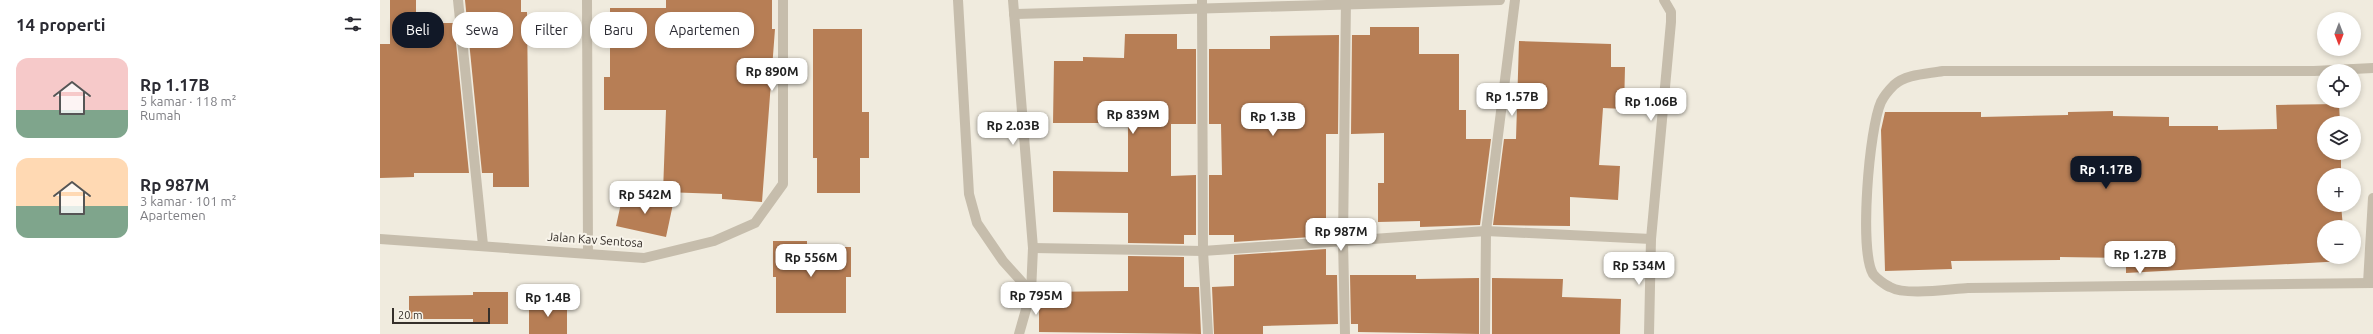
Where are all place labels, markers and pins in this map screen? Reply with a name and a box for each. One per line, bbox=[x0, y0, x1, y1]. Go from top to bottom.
pin: Rp 890M bbox=[735, 58, 809, 92]
pin: Rp 1.57B bbox=[1471, 83, 1553, 117]
pin: Rp 1.06B bbox=[1610, 88, 1692, 122]
pin: Rp 839M bbox=[1096, 101, 1170, 135]
pin: Rp 1.3B bbox=[1236, 103, 1310, 137]
pin: Rp 2.03B bbox=[972, 112, 1054, 146]
pin: Rp 1.17B bbox=[2065, 156, 2147, 190]
pin: Rp 542M bbox=[608, 181, 682, 215]
pin: Rp 987M bbox=[1304, 218, 1378, 252]
pin: Rp 1.27B bbox=[2099, 241, 2181, 275]
pin: Rp 556M bbox=[774, 244, 848, 278]
pin: Rp 534M bbox=[1602, 252, 1676, 286]
pin: Rp 795M bbox=[999, 282, 1073, 316]
pin: Rp 1.4B bbox=[511, 284, 585, 318]

